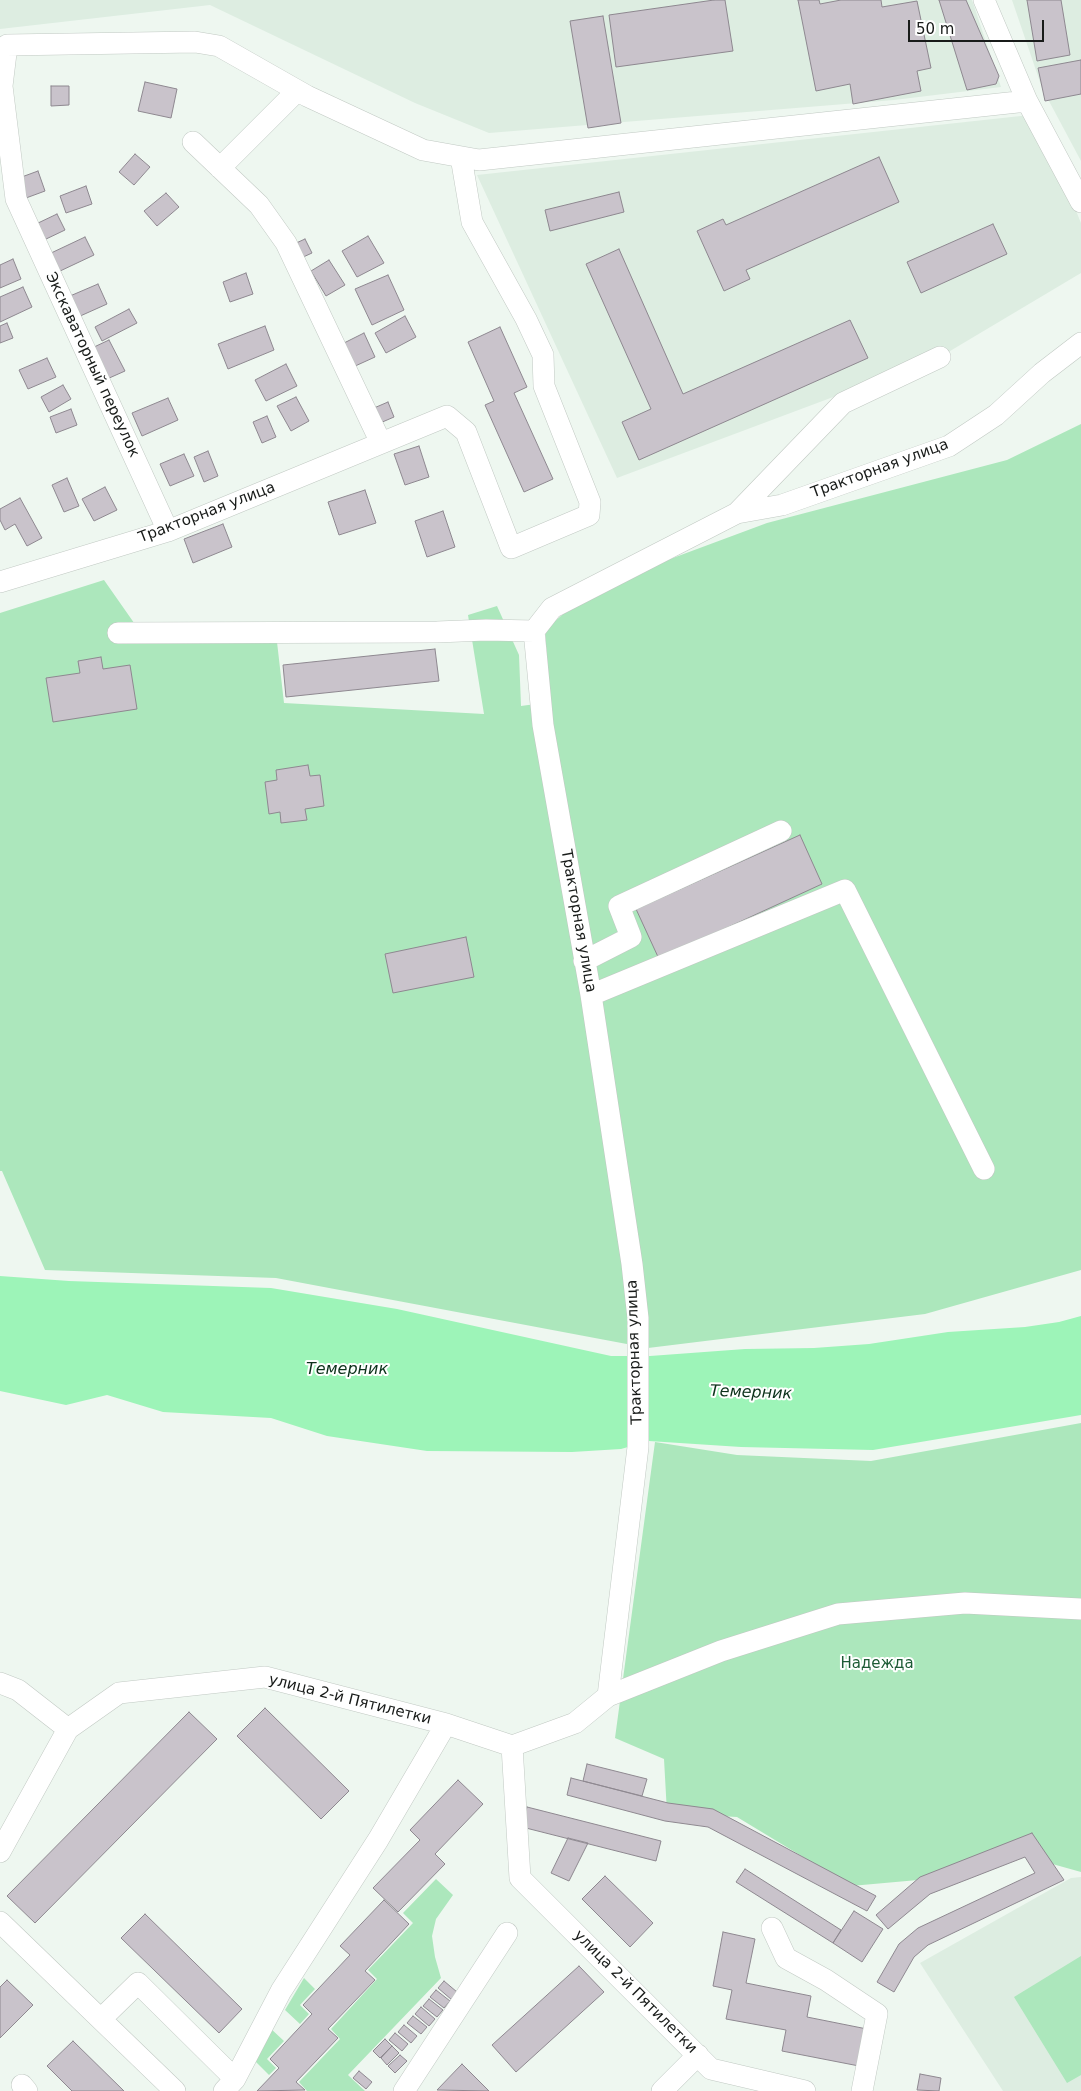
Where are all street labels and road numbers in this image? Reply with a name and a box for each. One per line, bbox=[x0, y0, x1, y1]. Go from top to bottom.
street label: Экскаваторный переулок bbox=[41, 270, 143, 460]
street label: Тракторная улица bbox=[809, 436, 951, 502]
street label: Тракторная улица bbox=[136, 479, 278, 547]
street label: Тракторная улица bbox=[557, 848, 599, 994]
street label: Тракторная улица bbox=[623, 1279, 647, 1425]
street label: улица 2-й Пятилетки bbox=[267, 1671, 433, 1729]
street label: улица 2-й Пятилетки bbox=[570, 1927, 700, 2057]

